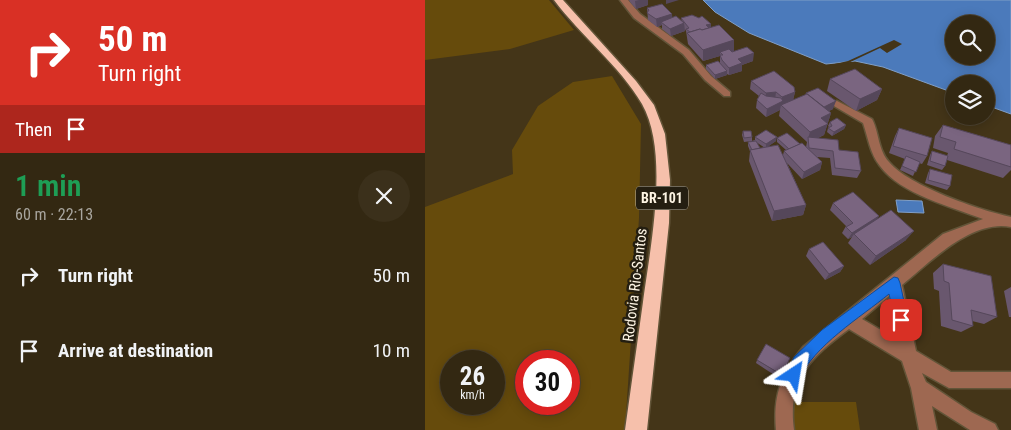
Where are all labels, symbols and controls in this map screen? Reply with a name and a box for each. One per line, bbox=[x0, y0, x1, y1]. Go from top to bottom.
map controls bbox=[945, 15, 995, 125]
button: search bbox=[945, 15, 995, 65]
text: 50 m bbox=[98, 19, 167, 60]
icon: right bbox=[15, 20, 80, 85]
text: Turn right bbox=[98, 61, 181, 86]
button: layers bbox=[945, 75, 995, 125]
icon: arrive bbox=[62, 115, 90, 143]
text: Then bbox=[15, 118, 52, 141]
text: 1 min bbox=[15, 168, 81, 203]
button: close bbox=[358, 170, 410, 222]
road number: BR-101 bbox=[636, 187, 688, 210]
text: 60 m · 22:13 bbox=[15, 205, 93, 224]
street label: Rodovia Rio-Santos bbox=[619, 227, 651, 343]
icon: right bbox=[15, 262, 43, 290]
text: Turn right bbox=[58, 264, 133, 287]
text: 50 m bbox=[373, 264, 410, 287]
pin bbox=[880, 299, 922, 341]
icon: arrive bbox=[887, 306, 915, 334]
icon: arrive bbox=[15, 337, 43, 365]
text: Arrive at destination bbox=[58, 339, 213, 362]
text: 10 m bbox=[373, 339, 410, 362]
position arrow bbox=[767, 348, 819, 400]
speed limit sign: 30 bbox=[515, 350, 580, 415]
text: 26 bbox=[460, 362, 485, 391]
text: km/h bbox=[460, 388, 485, 402]

